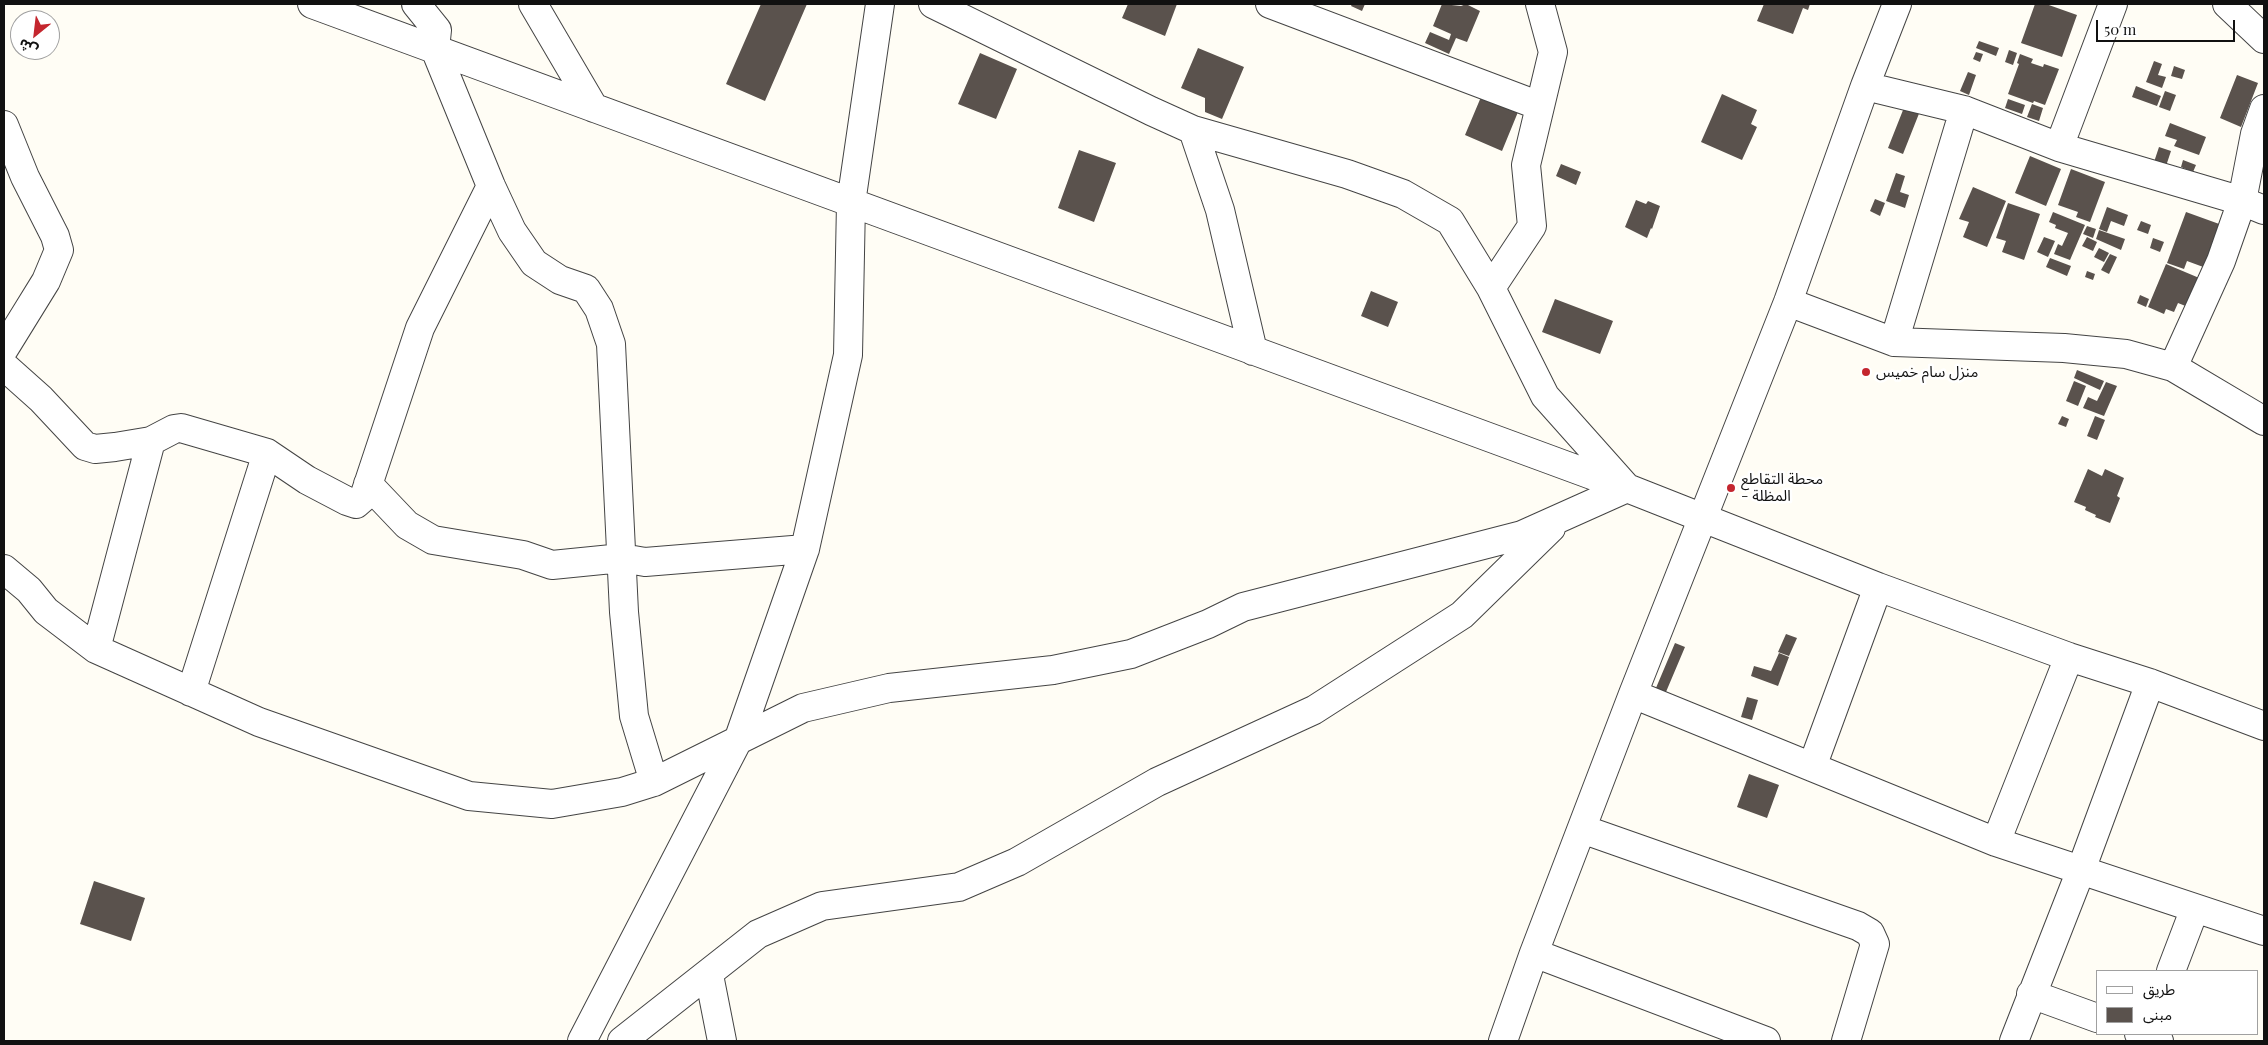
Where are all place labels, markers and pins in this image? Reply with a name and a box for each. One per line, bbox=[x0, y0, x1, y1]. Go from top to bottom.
place label: منزل سام خميس bbox=[1876, 363, 1978, 381]
marker: منزل سام خميس bbox=[1860, 366, 1872, 378]
place label: محطة التقاطع - المظلة bbox=[1741, 470, 1823, 505]
marker: محطة التقاطع - المظلة bbox=[1725, 482, 1737, 494]

